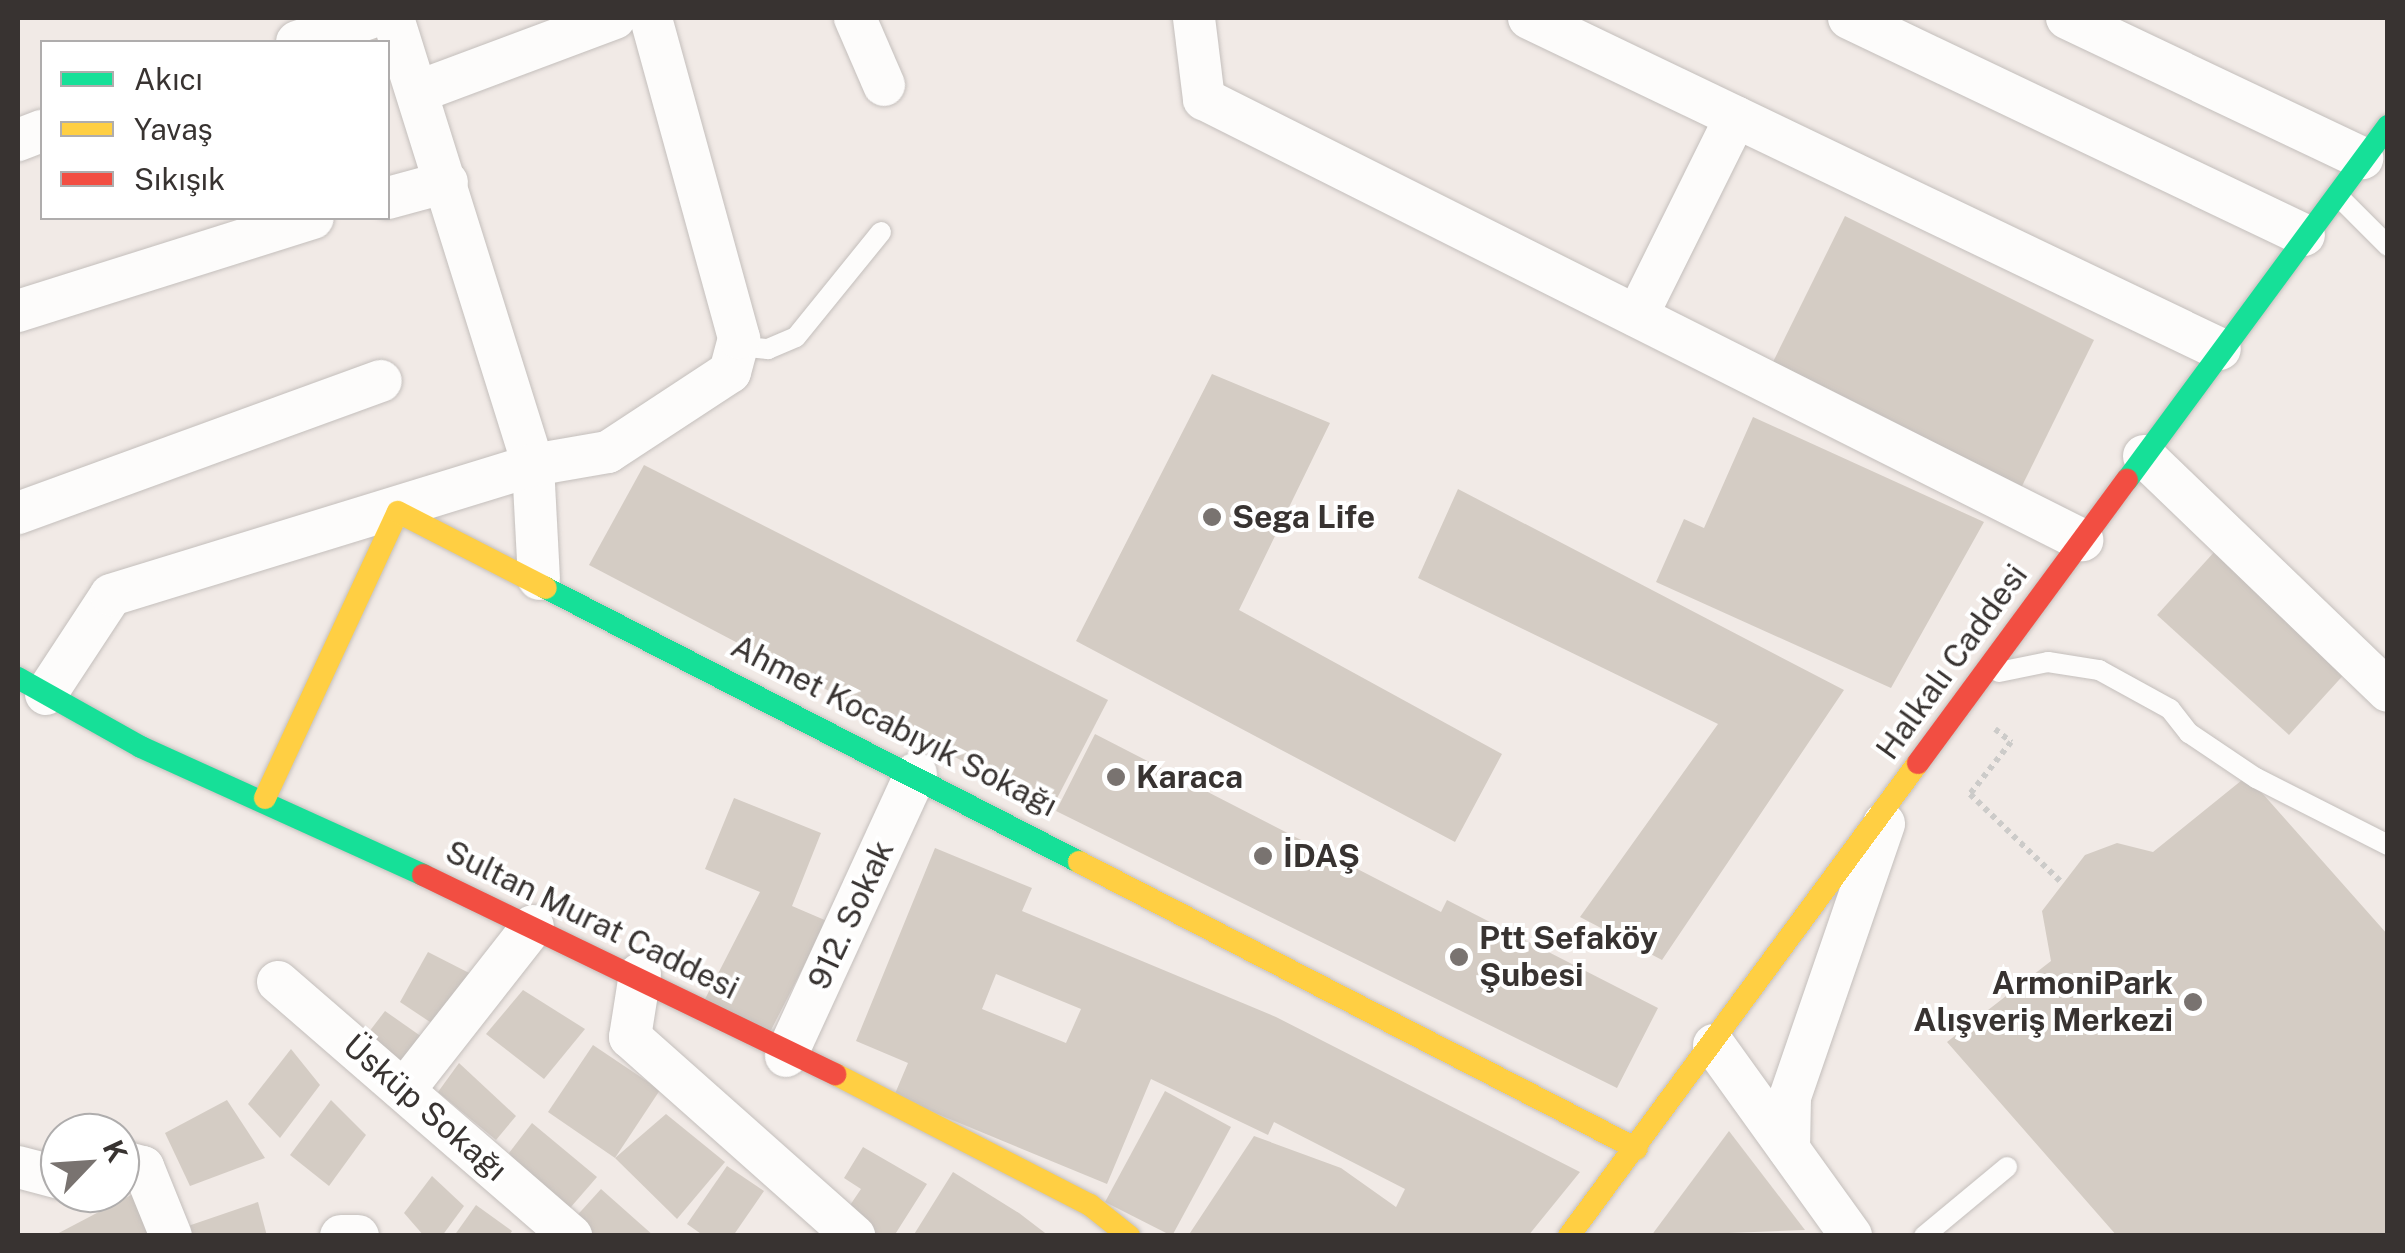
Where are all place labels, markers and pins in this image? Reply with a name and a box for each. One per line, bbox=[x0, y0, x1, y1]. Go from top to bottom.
place label: Sega Life bbox=[1232, 498, 1375, 536]
marker: Sega Life bbox=[1201, 506, 1223, 528]
place label: Karaca bbox=[1136, 758, 1243, 796]
marker: Karaca bbox=[1105, 766, 1127, 788]
place label: İDAŞ bbox=[1283, 837, 1360, 875]
marker: İDAŞ bbox=[1252, 845, 1274, 867]
place label: Ptt Sefaköy Şubesi bbox=[1479, 920, 1658, 995]
marker: Ptt Sefaköy Şubesi bbox=[1448, 946, 1470, 968]
place label: ArmoniPark Alışveriş Merkezi bbox=[1913, 965, 2173, 1040]
marker: ArmoniPark Alışveriş Merkezi bbox=[2182, 991, 2204, 1013]

